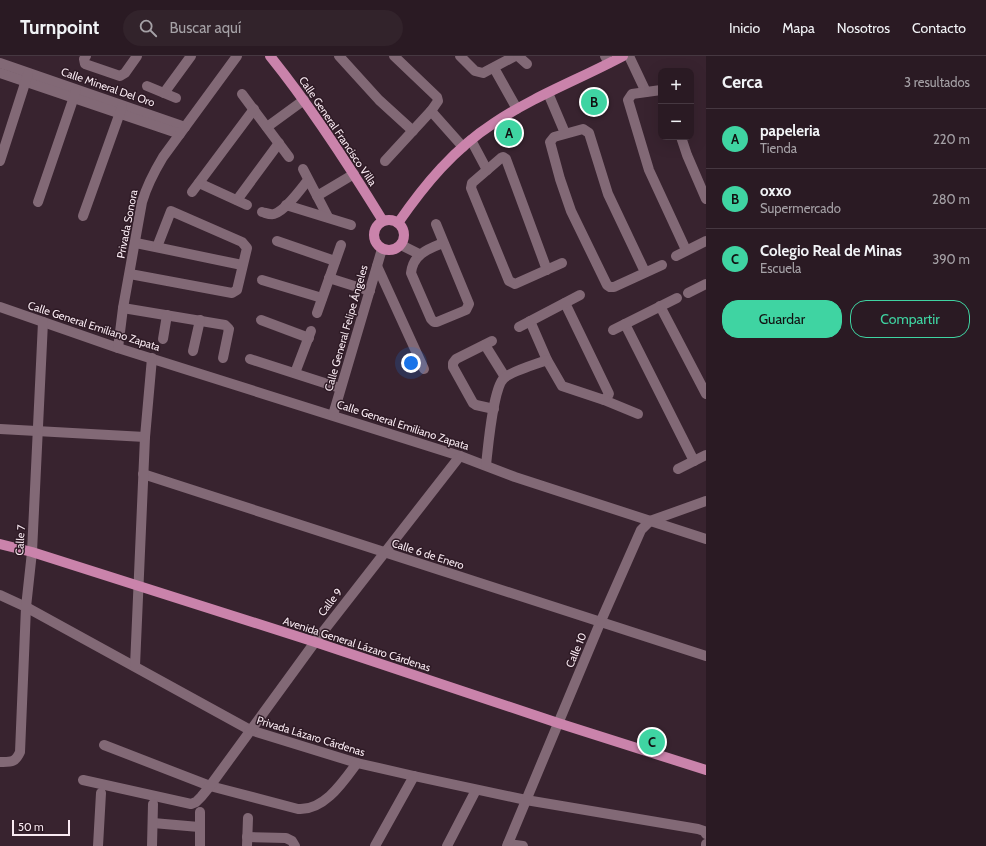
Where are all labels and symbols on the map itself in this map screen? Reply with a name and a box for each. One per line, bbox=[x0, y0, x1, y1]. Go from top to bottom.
street label: Calle Mineral Del Oro bbox=[59, 64, 157, 110]
street label: Calle General Francisco Villa bbox=[296, 74, 380, 189]
pin: B bbox=[581, 87, 607, 117]
pin: A bbox=[496, 118, 522, 148]
street label: Privada Sonora bbox=[113, 188, 141, 260]
street label: Calle General Felipe Ángeles bbox=[321, 263, 371, 393]
street label: Calle General Emiliano Zapata bbox=[26, 298, 163, 354]
your location bbox=[401, 353, 421, 373]
street label: Calle General Emiliano Zapata bbox=[335, 397, 472, 453]
street label: Calle 7 bbox=[12, 524, 28, 556]
street label: Calle 6 de Enero bbox=[390, 536, 466, 572]
street label: Calle 9 bbox=[315, 585, 345, 619]
street label: Avenida General Lázaro Cárdenas bbox=[281, 613, 433, 675]
street label: Calle 10 bbox=[562, 630, 590, 670]
street label: Privada Lázaro Cárdenas bbox=[255, 713, 367, 759]
pin: C bbox=[639, 727, 665, 757]
scale bar bbox=[12, 818, 70, 837]

